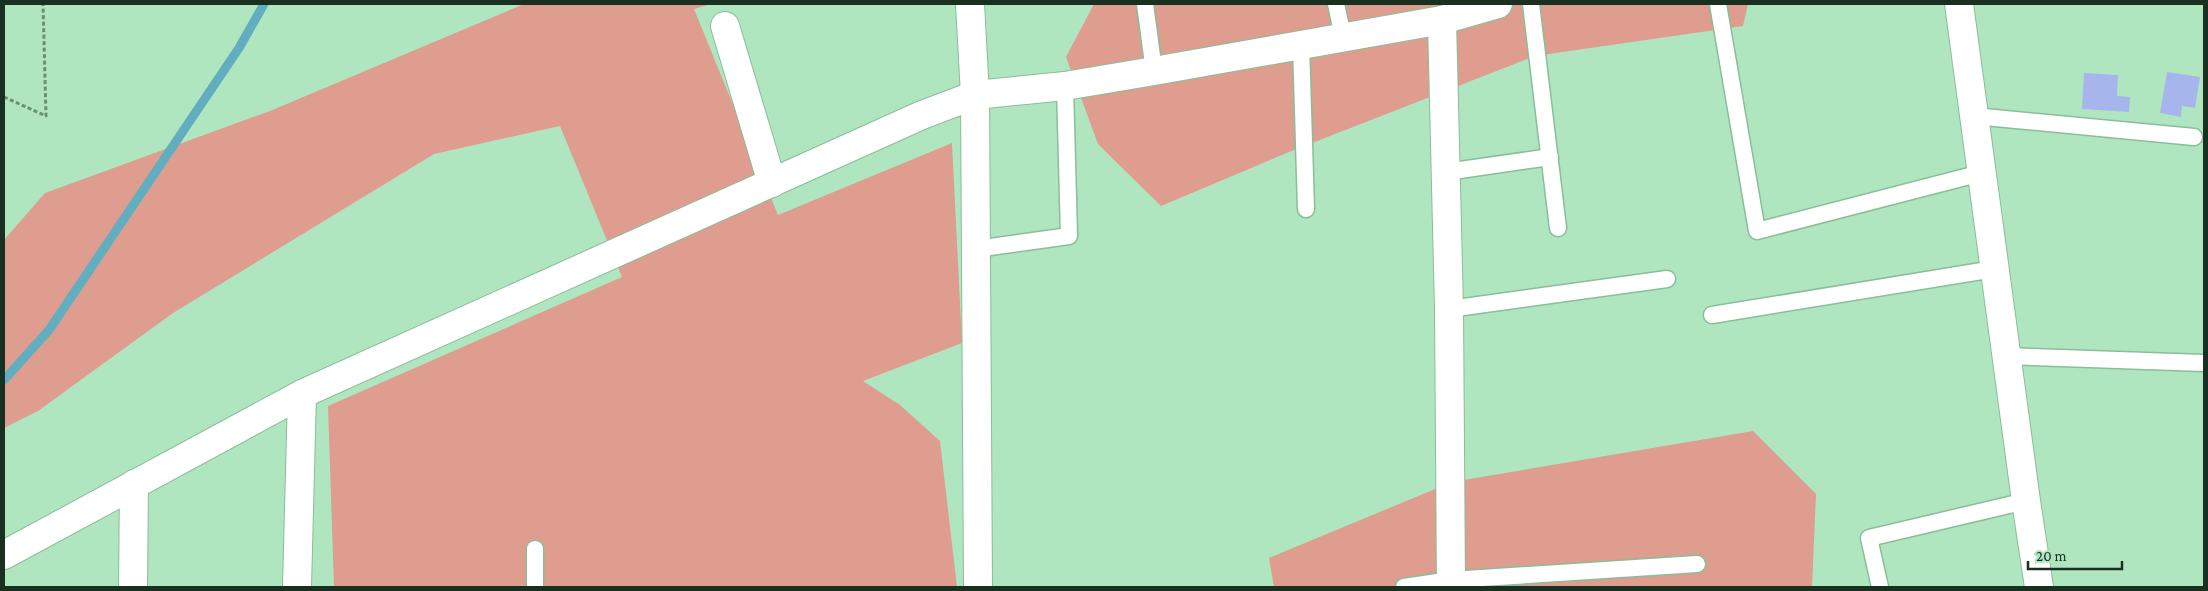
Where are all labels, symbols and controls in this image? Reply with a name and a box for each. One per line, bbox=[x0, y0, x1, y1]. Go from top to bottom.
scale bar bbox=[2028, 538, 2122, 570]
text: 20 m bbox=[2036, 548, 2067, 564]

